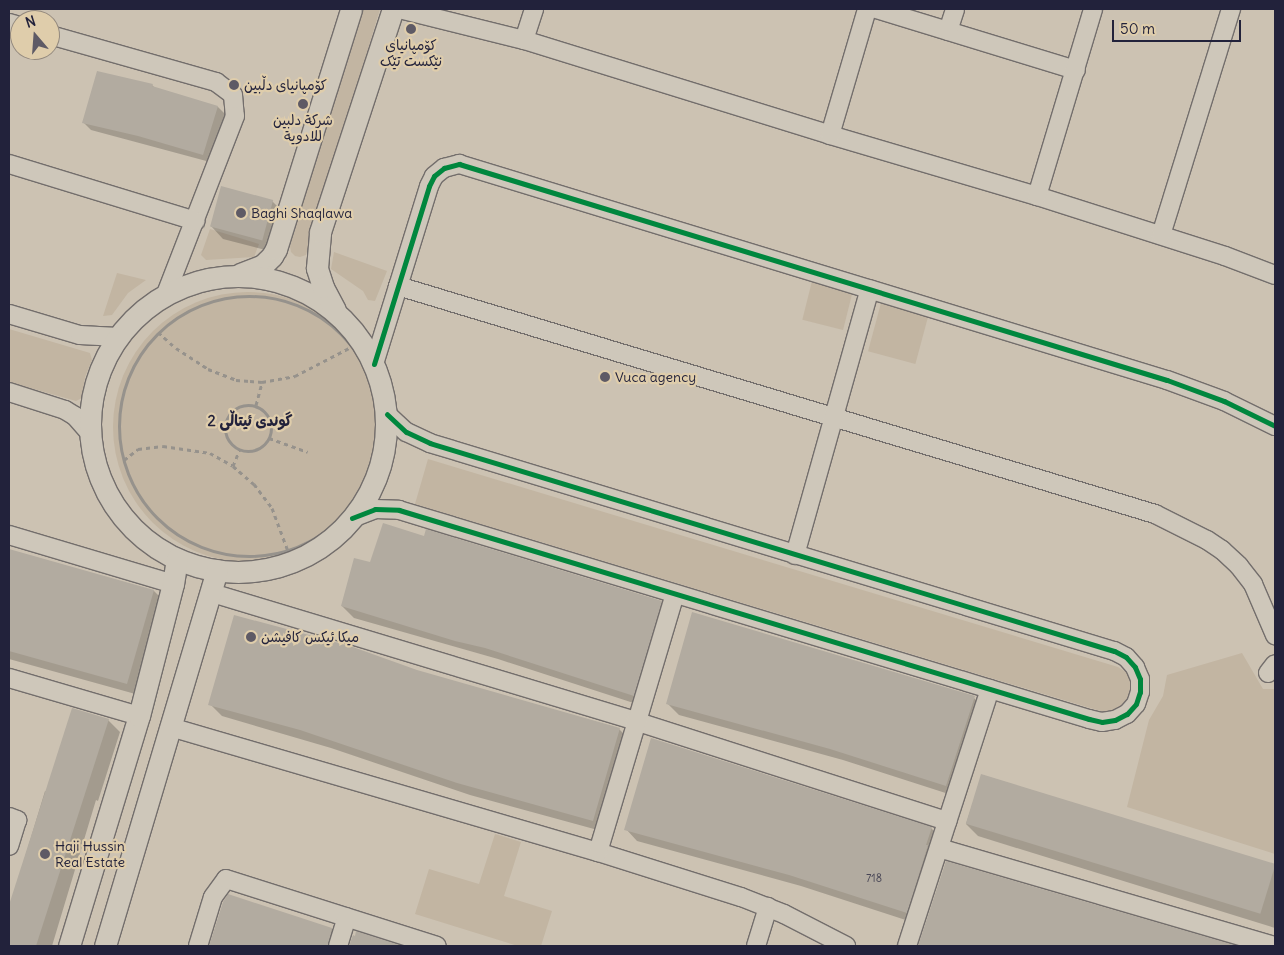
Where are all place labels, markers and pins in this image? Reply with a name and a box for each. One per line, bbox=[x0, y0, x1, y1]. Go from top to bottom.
marker: کۆمپانیای نێکست تێک bbox=[405, 23, 417, 35]
place label: کۆمپانیای نێکست تێک bbox=[380, 37, 442, 70]
place label: کۆمپانیای دڵبین bbox=[244, 77, 327, 93]
marker: کۆمپانیای دڵبین bbox=[228, 79, 240, 91]
marker: شركة دلبين للادوية bbox=[297, 98, 309, 110]
place label: شركة دلبين للادوية bbox=[273, 112, 333, 144]
place label: Baghi Shaqlawa bbox=[251, 205, 352, 221]
marker: Baghi Shaqlawa bbox=[235, 207, 247, 219]
place label: Vuca agency bbox=[615, 369, 696, 385]
marker: Vuca agency bbox=[599, 371, 611, 383]
place label: میکا ئیکس کافیشن bbox=[261, 629, 359, 645]
marker: میکا ئیکس کافیشن bbox=[245, 631, 257, 643]
place label: Haji Hussin Real Estate bbox=[55, 838, 125, 870]
marker: Haji Hussin Real Estate bbox=[39, 848, 51, 860]

